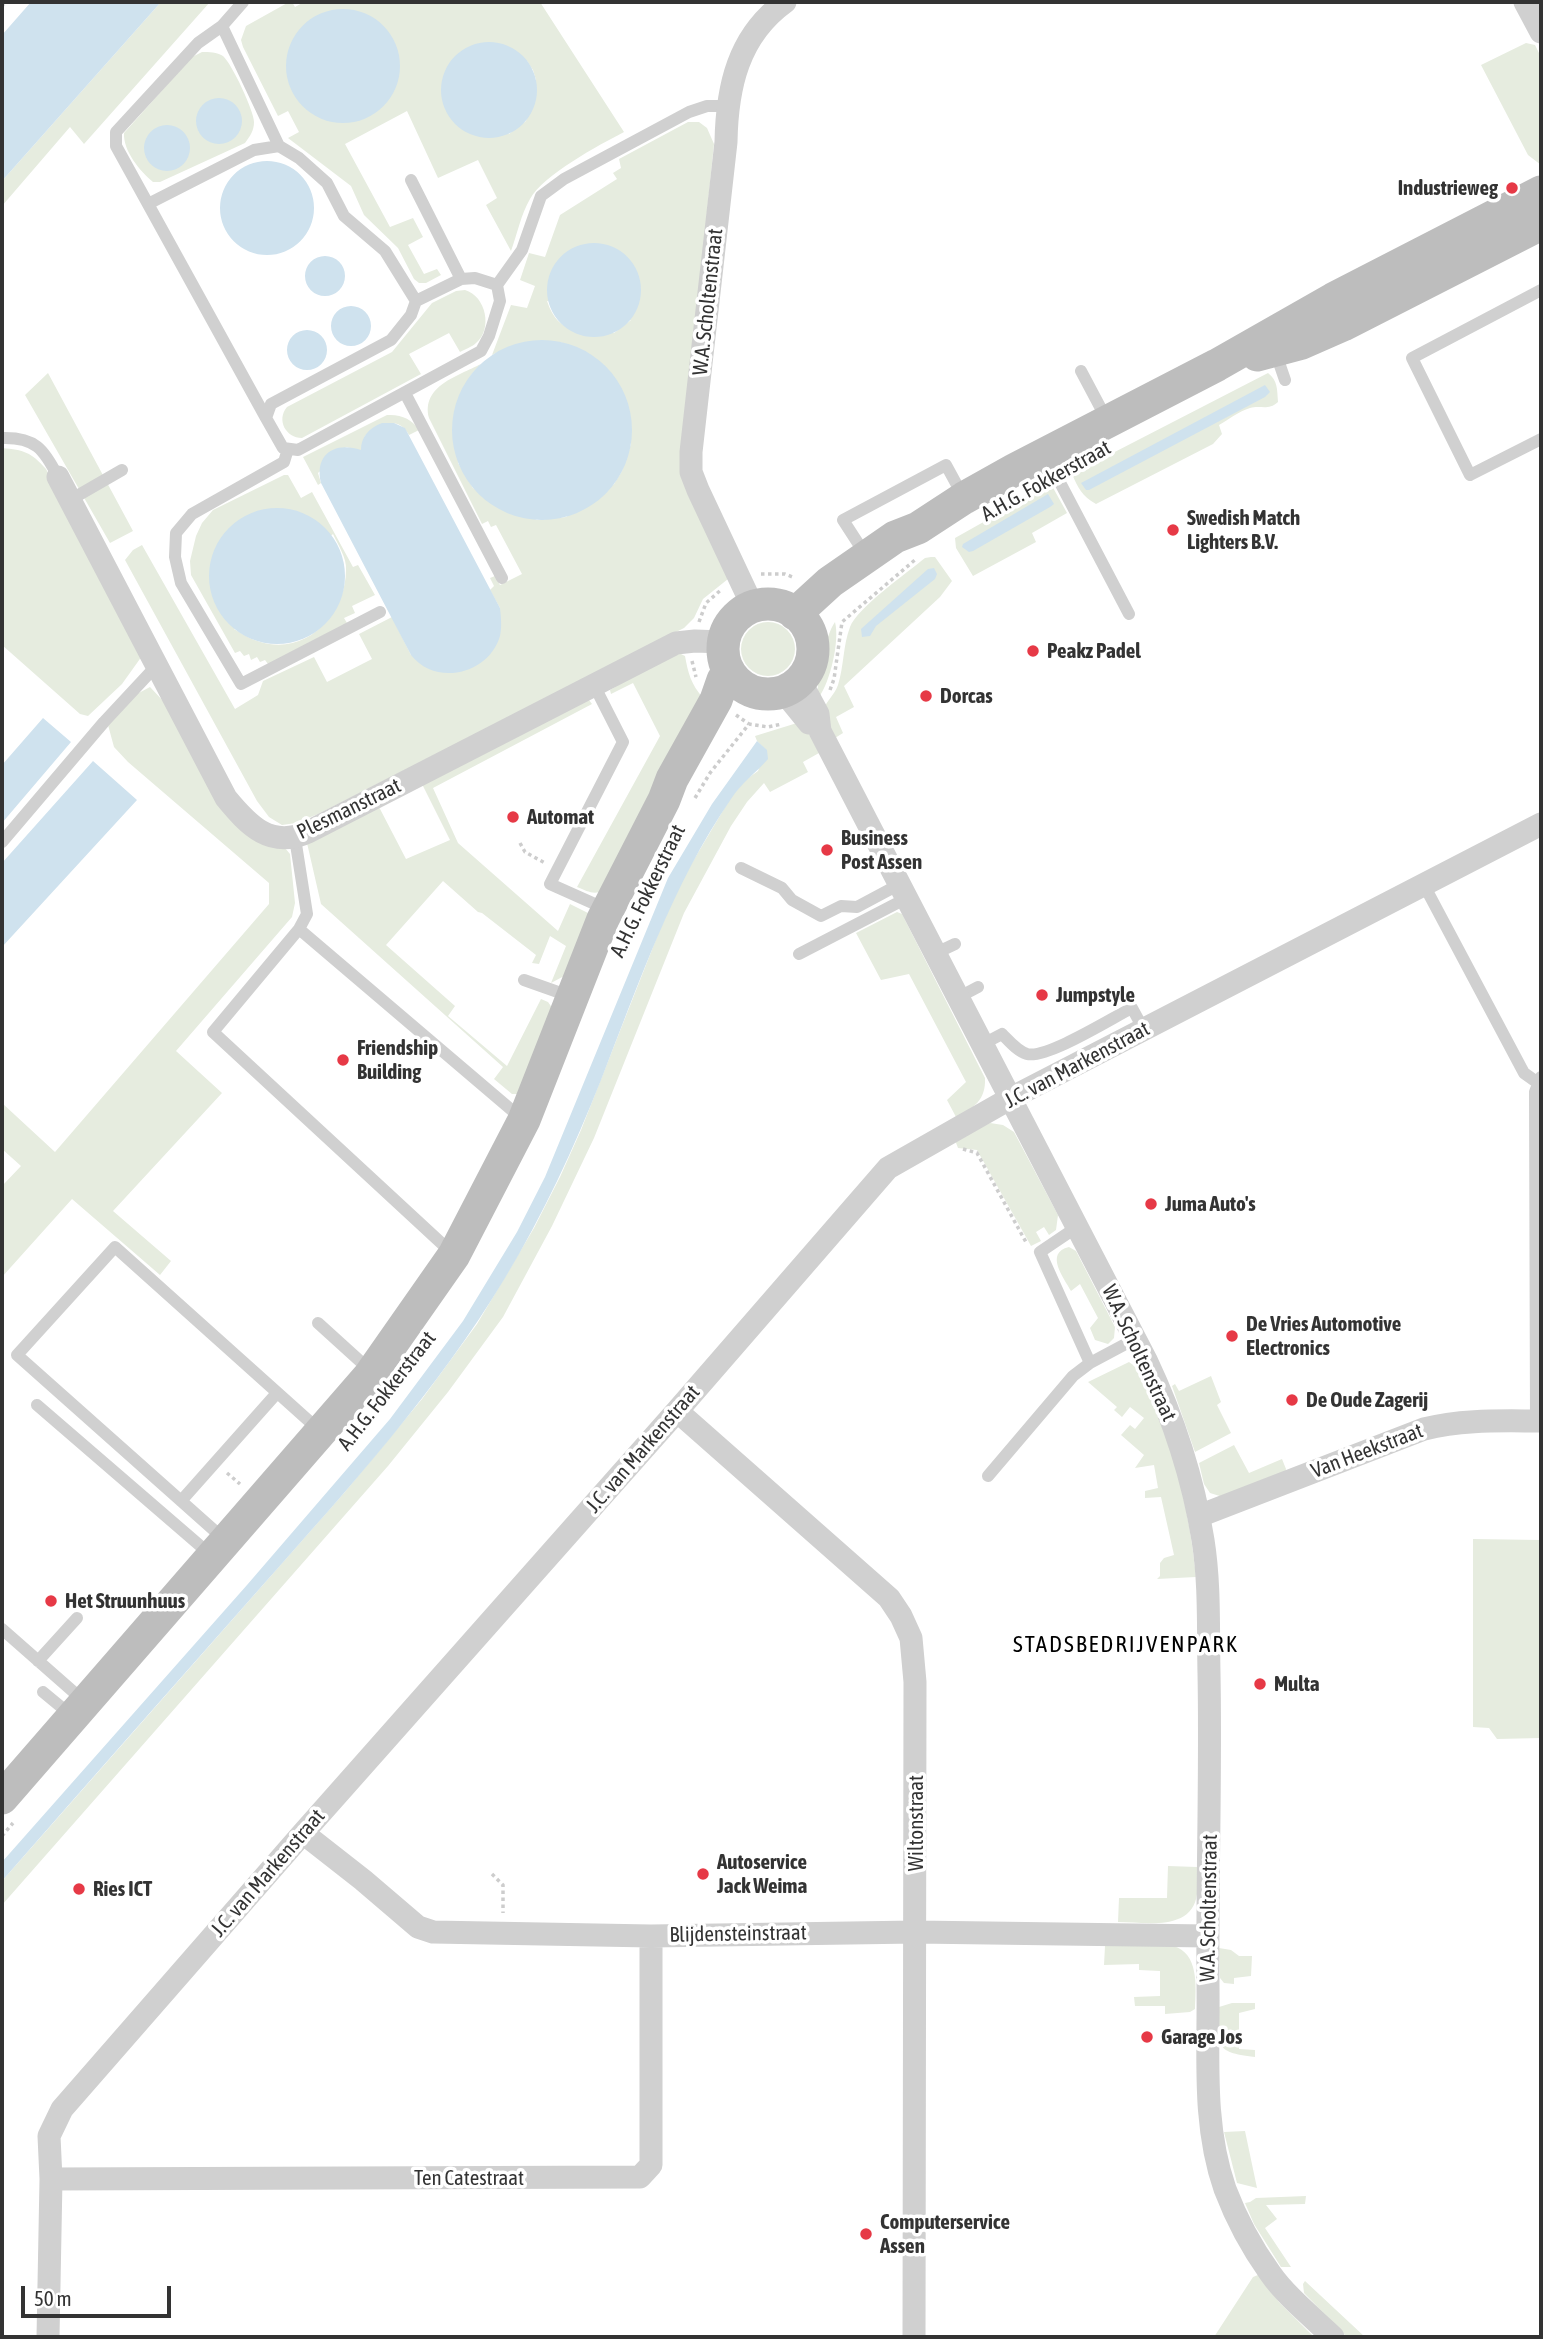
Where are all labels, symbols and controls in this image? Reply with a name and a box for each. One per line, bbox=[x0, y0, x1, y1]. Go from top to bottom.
place label: Industrieweg bbox=[1398, 175, 1498, 201]
marker: Industrieweg bbox=[1504, 180, 1520, 196]
street label: W.A. Scholtenstraat bbox=[688, 227, 728, 377]
street label: A.H.G. Fokkerstraat bbox=[977, 435, 1115, 527]
place label: Swedish Match Lighters B.V. bbox=[1187, 505, 1300, 555]
marker: Swedish Match Lighters B.V. bbox=[1165, 522, 1181, 538]
place label: Peakz Padel bbox=[1047, 638, 1141, 664]
marker: Peakz Padel bbox=[1025, 643, 1041, 659]
place label: Dorcas bbox=[940, 683, 993, 709]
marker: Dorcas bbox=[918, 688, 934, 704]
street label: Plesmanstraat bbox=[293, 773, 405, 845]
place label: Automat bbox=[527, 804, 594, 830]
marker: Automat bbox=[505, 809, 521, 825]
street label: A.H.G. Fokkerstraat bbox=[605, 821, 691, 961]
place label: Business Post Assen bbox=[841, 825, 922, 875]
marker: Business Post Assen bbox=[819, 842, 835, 858]
place label: Jumpstyle bbox=[1056, 982, 1135, 1008]
marker: Jumpstyle bbox=[1034, 987, 1050, 1003]
street label: J.C. van Markenstraat bbox=[1000, 1016, 1154, 1114]
place label: Friendship Building bbox=[357, 1035, 438, 1085]
marker: Friendship Building bbox=[335, 1052, 351, 1068]
place label: Juma Auto's bbox=[1165, 1191, 1256, 1217]
marker: Juma Auto's bbox=[1143, 1196, 1159, 1212]
street label: W.A. Scholtenstraat bbox=[1096, 1281, 1182, 1425]
place label: De Vries Automotive Electronics bbox=[1246, 1311, 1401, 1361]
street label: A.H.G. Fokkerstraat bbox=[333, 1326, 441, 1456]
marker: De Vries Automotive Electronics bbox=[1224, 1328, 1240, 1344]
street label: J.C. van Markenstraat bbox=[581, 1380, 705, 1518]
place label: De Oude Zagerij bbox=[1306, 1387, 1428, 1413]
marker: De Oude Zagerij bbox=[1284, 1392, 1300, 1408]
street label: Van Heekstraat bbox=[1308, 1418, 1426, 1484]
place label: Het Struunhuus bbox=[65, 1588, 185, 1614]
marker: Het Struunhuus bbox=[43, 1593, 59, 1609]
district label: STADSBEDRIJVENPARK bbox=[1015, 1631, 1237, 1659]
place label: Multa bbox=[1274, 1671, 1320, 1697]
marker: Multa bbox=[1252, 1676, 1268, 1692]
street label: Wiltonstraat bbox=[903, 1775, 929, 1871]
street label: J.C. van Markenstraat bbox=[206, 1804, 330, 1942]
street label: W.A. Scholtenstraat bbox=[1195, 1834, 1223, 1982]
place label: Autoservice Jack Weima bbox=[717, 1849, 807, 1899]
marker: Autoservice Jack Weima bbox=[695, 1866, 711, 1882]
place label: Ries ICT bbox=[93, 1876, 152, 1902]
marker: Ries ICT bbox=[71, 1881, 87, 1897]
street label: Blijdensteinstraat bbox=[669, 1920, 807, 1948]
place label: Garage Jos bbox=[1161, 2024, 1242, 2050]
marker: Garage Jos bbox=[1139, 2029, 1155, 2045]
street label: Ten Catestraat bbox=[414, 2165, 524, 2191]
place label: Computerservice Assen bbox=[880, 2209, 1010, 2259]
marker: Computerservice Assen bbox=[858, 2226, 874, 2242]
scale bar bbox=[24, 2272, 175, 2316]
text: 50 m bbox=[34, 2286, 72, 2310]

